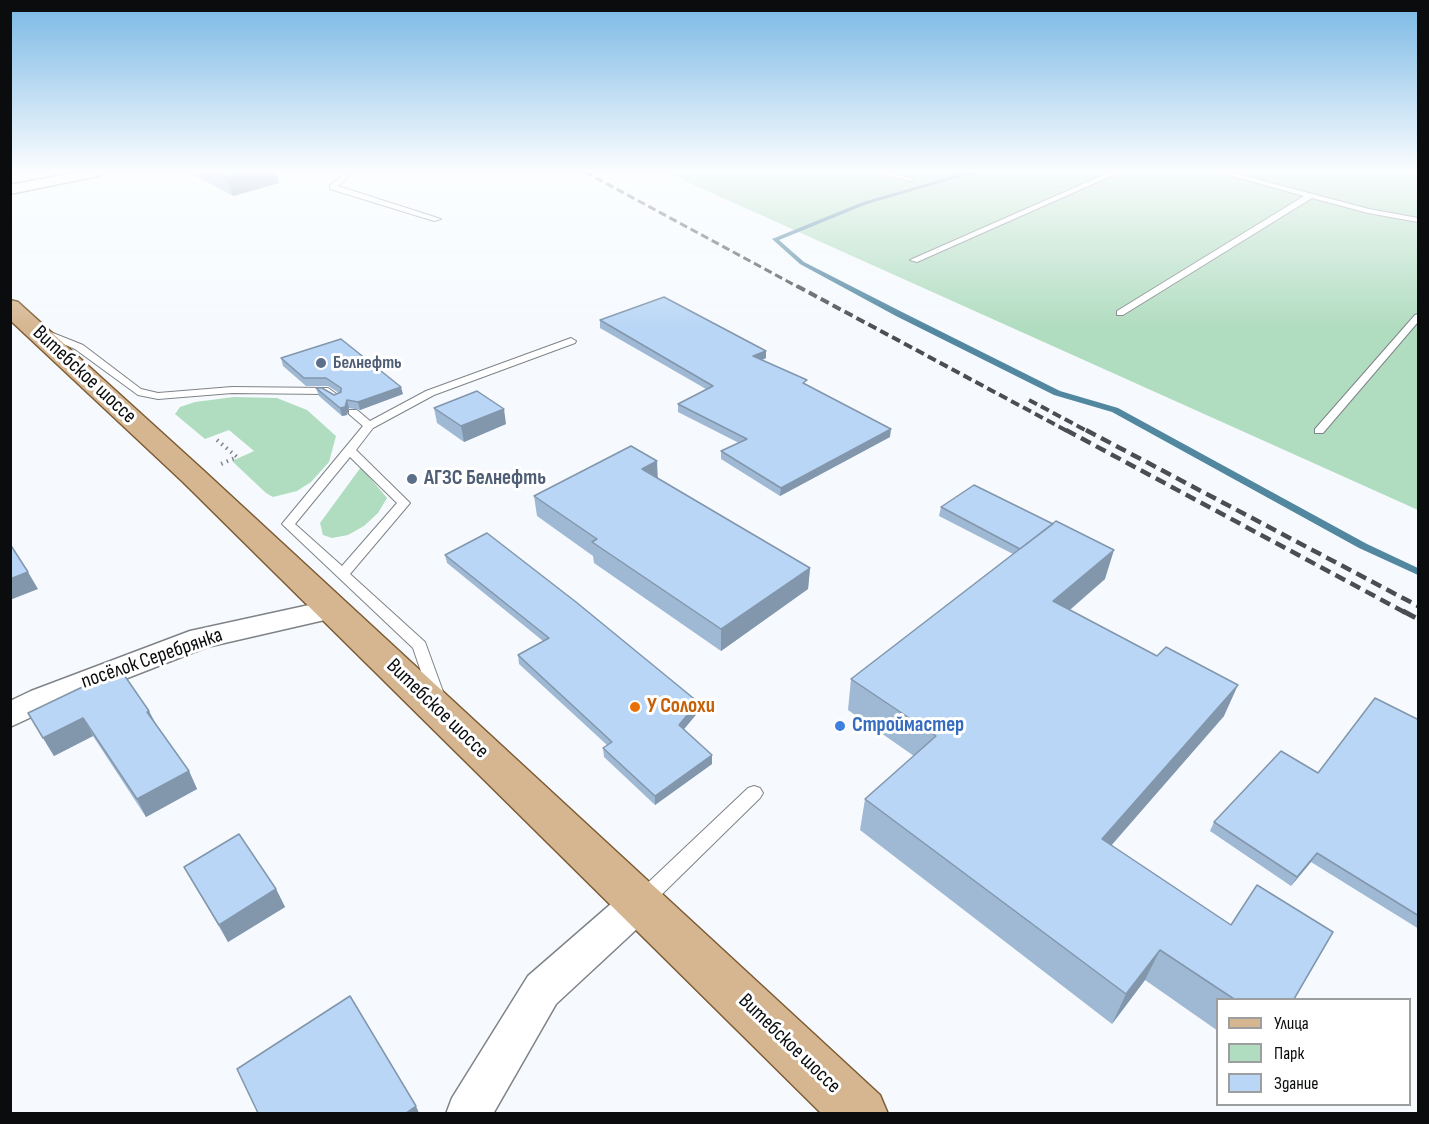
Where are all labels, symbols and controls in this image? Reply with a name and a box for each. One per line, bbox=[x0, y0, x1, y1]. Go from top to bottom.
street label: Витебское шоссе bbox=[27, 321, 141, 429]
place label: Белнефть bbox=[333, 352, 402, 374]
marker: Белнефть bbox=[314, 356, 328, 370]
place label: АГЗС Белнефть bbox=[424, 466, 546, 492]
marker: АГЗС Белнефть bbox=[405, 472, 419, 486]
street label: посёлок Серебрянка bbox=[78, 623, 226, 695]
street label: Витебское шоссе bbox=[381, 654, 493, 764]
place label: У Солохи bbox=[647, 694, 715, 720]
marker: У Солохи bbox=[628, 700, 642, 714]
place label: Строймастер bbox=[852, 713, 964, 739]
marker: Строймастер bbox=[833, 719, 847, 733]
street label: Витебское шоссе bbox=[733, 989, 845, 1099]
legend bbox=[1216, 998, 1411, 1106]
text: Улица bbox=[1274, 1013, 1309, 1034]
text: Парк bbox=[1274, 1043, 1304, 1064]
text: Здание bbox=[1274, 1073, 1319, 1094]

